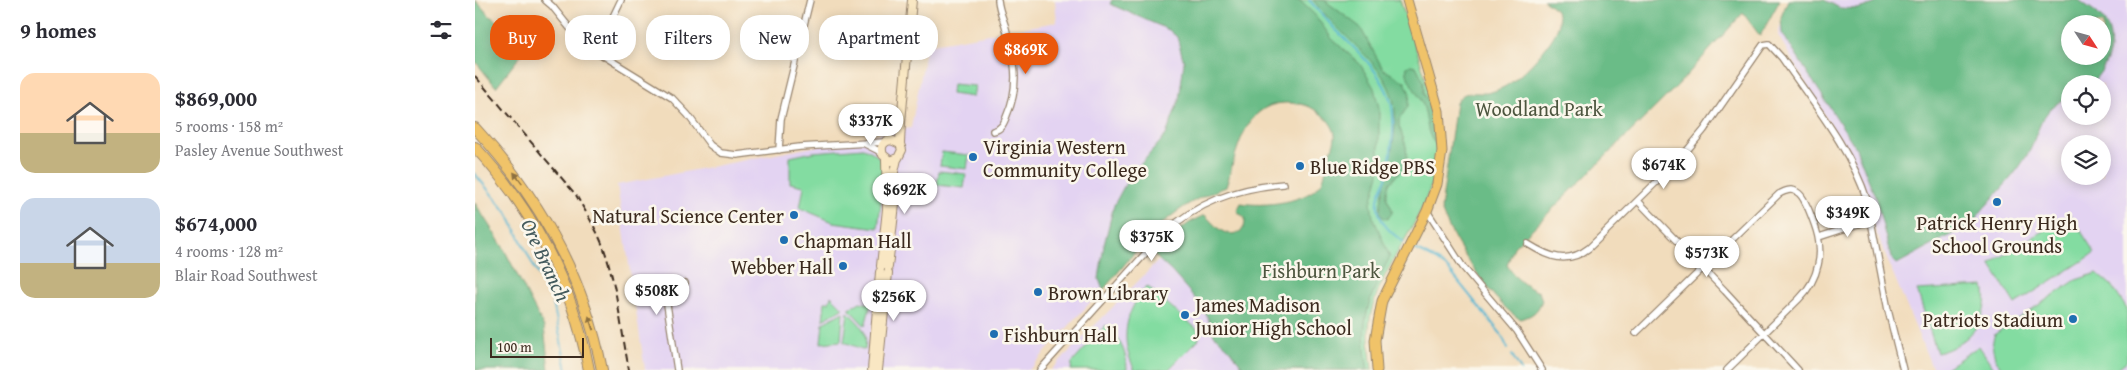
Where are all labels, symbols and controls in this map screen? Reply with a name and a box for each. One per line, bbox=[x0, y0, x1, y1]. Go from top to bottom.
text: 9 homes bbox=[20, 15, 96, 46]
chip: Buy bbox=[490, 15, 555, 60]
chip: Rent bbox=[565, 15, 636, 60]
chip: Filters bbox=[646, 15, 730, 60]
chip: New bbox=[740, 15, 809, 60]
chip: Apartment bbox=[819, 15, 938, 60]
north arrow bbox=[2061, 15, 2111, 65]
map controls bbox=[2061, 15, 2111, 185]
icon: filters bbox=[427, 16, 455, 44]
pin: $869K bbox=[991, 32, 1061, 75]
text: $869K bbox=[1004, 37, 1048, 61]
button: locate bbox=[2061, 75, 2111, 125]
text: $869,000 bbox=[175, 83, 257, 114]
icon: home bbox=[60, 93, 120, 153]
park label: Woodland Park bbox=[1475, 94, 1603, 123]
pin: $337K bbox=[836, 104, 906, 146]
text: $337K bbox=[849, 108, 893, 132]
text: 5 rooms · 158 m² bbox=[175, 114, 283, 138]
place label: Virginia Western Community College bbox=[983, 132, 1147, 184]
button: layers bbox=[2061, 135, 2111, 185]
text: Pasley Avenue Southwest bbox=[175, 138, 344, 162]
pin: $674K bbox=[1629, 148, 1699, 190]
marker: Virginia Western Community College bbox=[967, 151, 979, 163]
place label: Blue Ridge PBS bbox=[1310, 152, 1435, 181]
text: $674K bbox=[1642, 152, 1686, 176]
marker: Blue Ridge PBS bbox=[1294, 160, 1306, 172]
one-way arrow bbox=[512, 172, 523, 185]
pin: $692K bbox=[870, 172, 940, 215]
text: $692K bbox=[883, 177, 927, 201]
pin: $349K bbox=[1813, 196, 1883, 238]
marker: Patrick Henry High School Grounds bbox=[1991, 196, 2003, 208]
text: $349K bbox=[1826, 200, 1870, 224]
place label: Natural Science Center bbox=[592, 201, 784, 230]
text: $674,000 bbox=[175, 208, 257, 239]
place label: Patrick Henry High School Grounds bbox=[1917, 208, 2077, 260]
marker: Natural Science Center bbox=[788, 209, 800, 221]
water label: Ore Branch bbox=[513, 213, 579, 307]
icon: home bbox=[60, 218, 120, 278]
pin: $375K bbox=[1117, 220, 1187, 262]
text: $375K bbox=[1130, 224, 1174, 248]
place label: Chapman Hall bbox=[794, 226, 912, 255]
marker: Chapman Hall bbox=[778, 234, 790, 246]
pin: $573K bbox=[1672, 236, 1742, 278]
text: 4 rooms · 128 m² bbox=[175, 239, 283, 263]
text: $573K bbox=[1685, 240, 1729, 264]
place label: Webber Hall bbox=[731, 252, 833, 281]
park label: Fishburn Park bbox=[1262, 256, 1381, 285]
marker: Webber Hall bbox=[837, 260, 849, 272]
text: Blair Road Southwest bbox=[175, 263, 318, 287]
pin: $508K bbox=[622, 274, 692, 316]
text: $508K bbox=[635, 278, 679, 302]
place label: Brown Library bbox=[1048, 278, 1168, 307]
pin: $256K bbox=[859, 280, 929, 322]
text: $256K bbox=[872, 284, 916, 308]
marker: Brown Library bbox=[1032, 286, 1044, 298]
place label: James Madison Junior High School bbox=[1192, 290, 1352, 342]
place label: Patriots Stadium bbox=[1923, 305, 2064, 334]
marker: James Madison Junior High School bbox=[1179, 309, 1191, 321]
marker: Patriots Stadium bbox=[2067, 313, 2079, 325]
one-way arrow bbox=[586, 315, 594, 330]
place label: Fishburn Hall bbox=[1004, 320, 1118, 349]
marker: Fishburn Hall bbox=[988, 328, 1000, 340]
scale bar bbox=[490, 335, 584, 358]
text: 100 m bbox=[497, 337, 532, 357]

